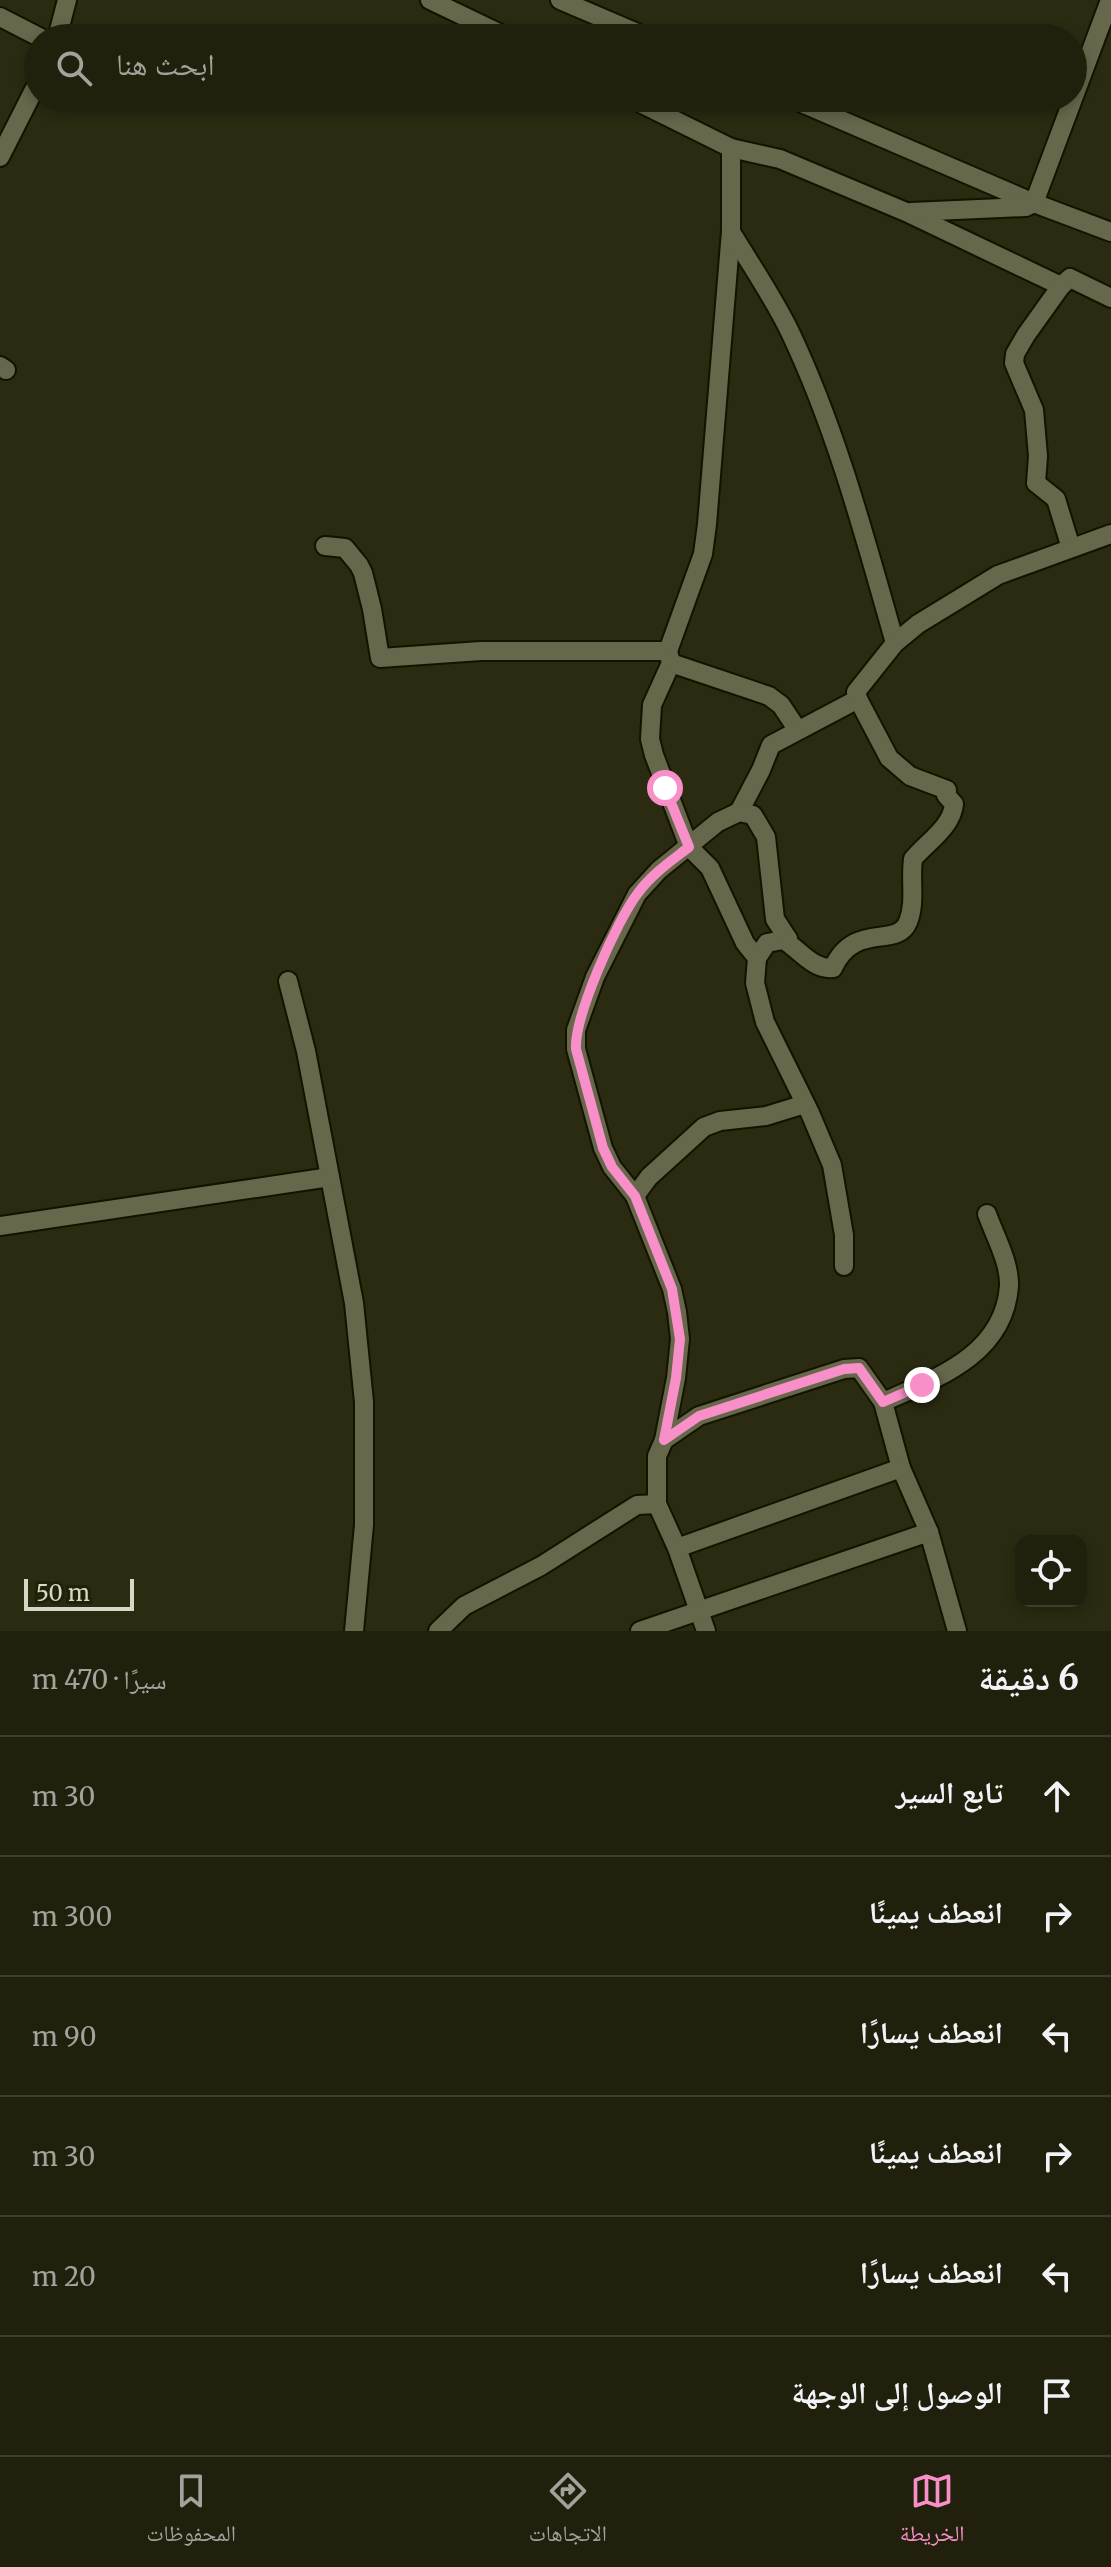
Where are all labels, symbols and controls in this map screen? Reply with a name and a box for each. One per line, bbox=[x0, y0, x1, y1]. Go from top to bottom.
search box bbox=[24, 24, 1087, 112]
text: ابحث هنا bbox=[116, 45, 215, 83]
icon: search bbox=[52, 46, 96, 90]
route start bbox=[647, 770, 683, 806]
route end bbox=[904, 1367, 940, 1403]
map controls bbox=[1015, 1535, 1087, 1607]
button: locate bbox=[1015, 1535, 1087, 1607]
scale bar bbox=[24, 1575, 134, 1611]
text: 50 m bbox=[36, 1579, 90, 1607]
text: 6 دقيقة bbox=[979, 1657, 1079, 1699]
text: سيرًا · 470 m bbox=[32, 1663, 167, 1696]
text: تابع السير bbox=[896, 1773, 1003, 1811]
icon: ahead bbox=[1035, 1774, 1079, 1818]
text: 30 m bbox=[32, 1780, 95, 1813]
text: انعطف يمينًا bbox=[869, 1893, 1003, 1931]
icon: right bbox=[1035, 1894, 1079, 1938]
text: 300 m bbox=[32, 1900, 112, 1933]
text: انعطف يسارًا bbox=[860, 2013, 1003, 2051]
icon: left bbox=[1035, 2014, 1079, 2058]
text: 90 m bbox=[32, 2020, 97, 2053]
text: انعطف يمينًا bbox=[869, 2133, 1003, 2171]
icon: right bbox=[1035, 2134, 1079, 2178]
text: 30 m bbox=[32, 2140, 95, 2173]
text: انعطف يسارًا bbox=[860, 2253, 1003, 2291]
icon: left bbox=[1035, 2254, 1079, 2298]
text: 20 m bbox=[32, 2260, 96, 2293]
text: الوصول إلى الوجهة bbox=[792, 2373, 1003, 2411]
icon: arrive bbox=[1035, 2374, 1079, 2418]
tab: المحفوظات bbox=[146, 2469, 236, 2555]
tab: الاتجاهات bbox=[529, 2469, 607, 2555]
tab: الخريطة bbox=[900, 2469, 965, 2555]

